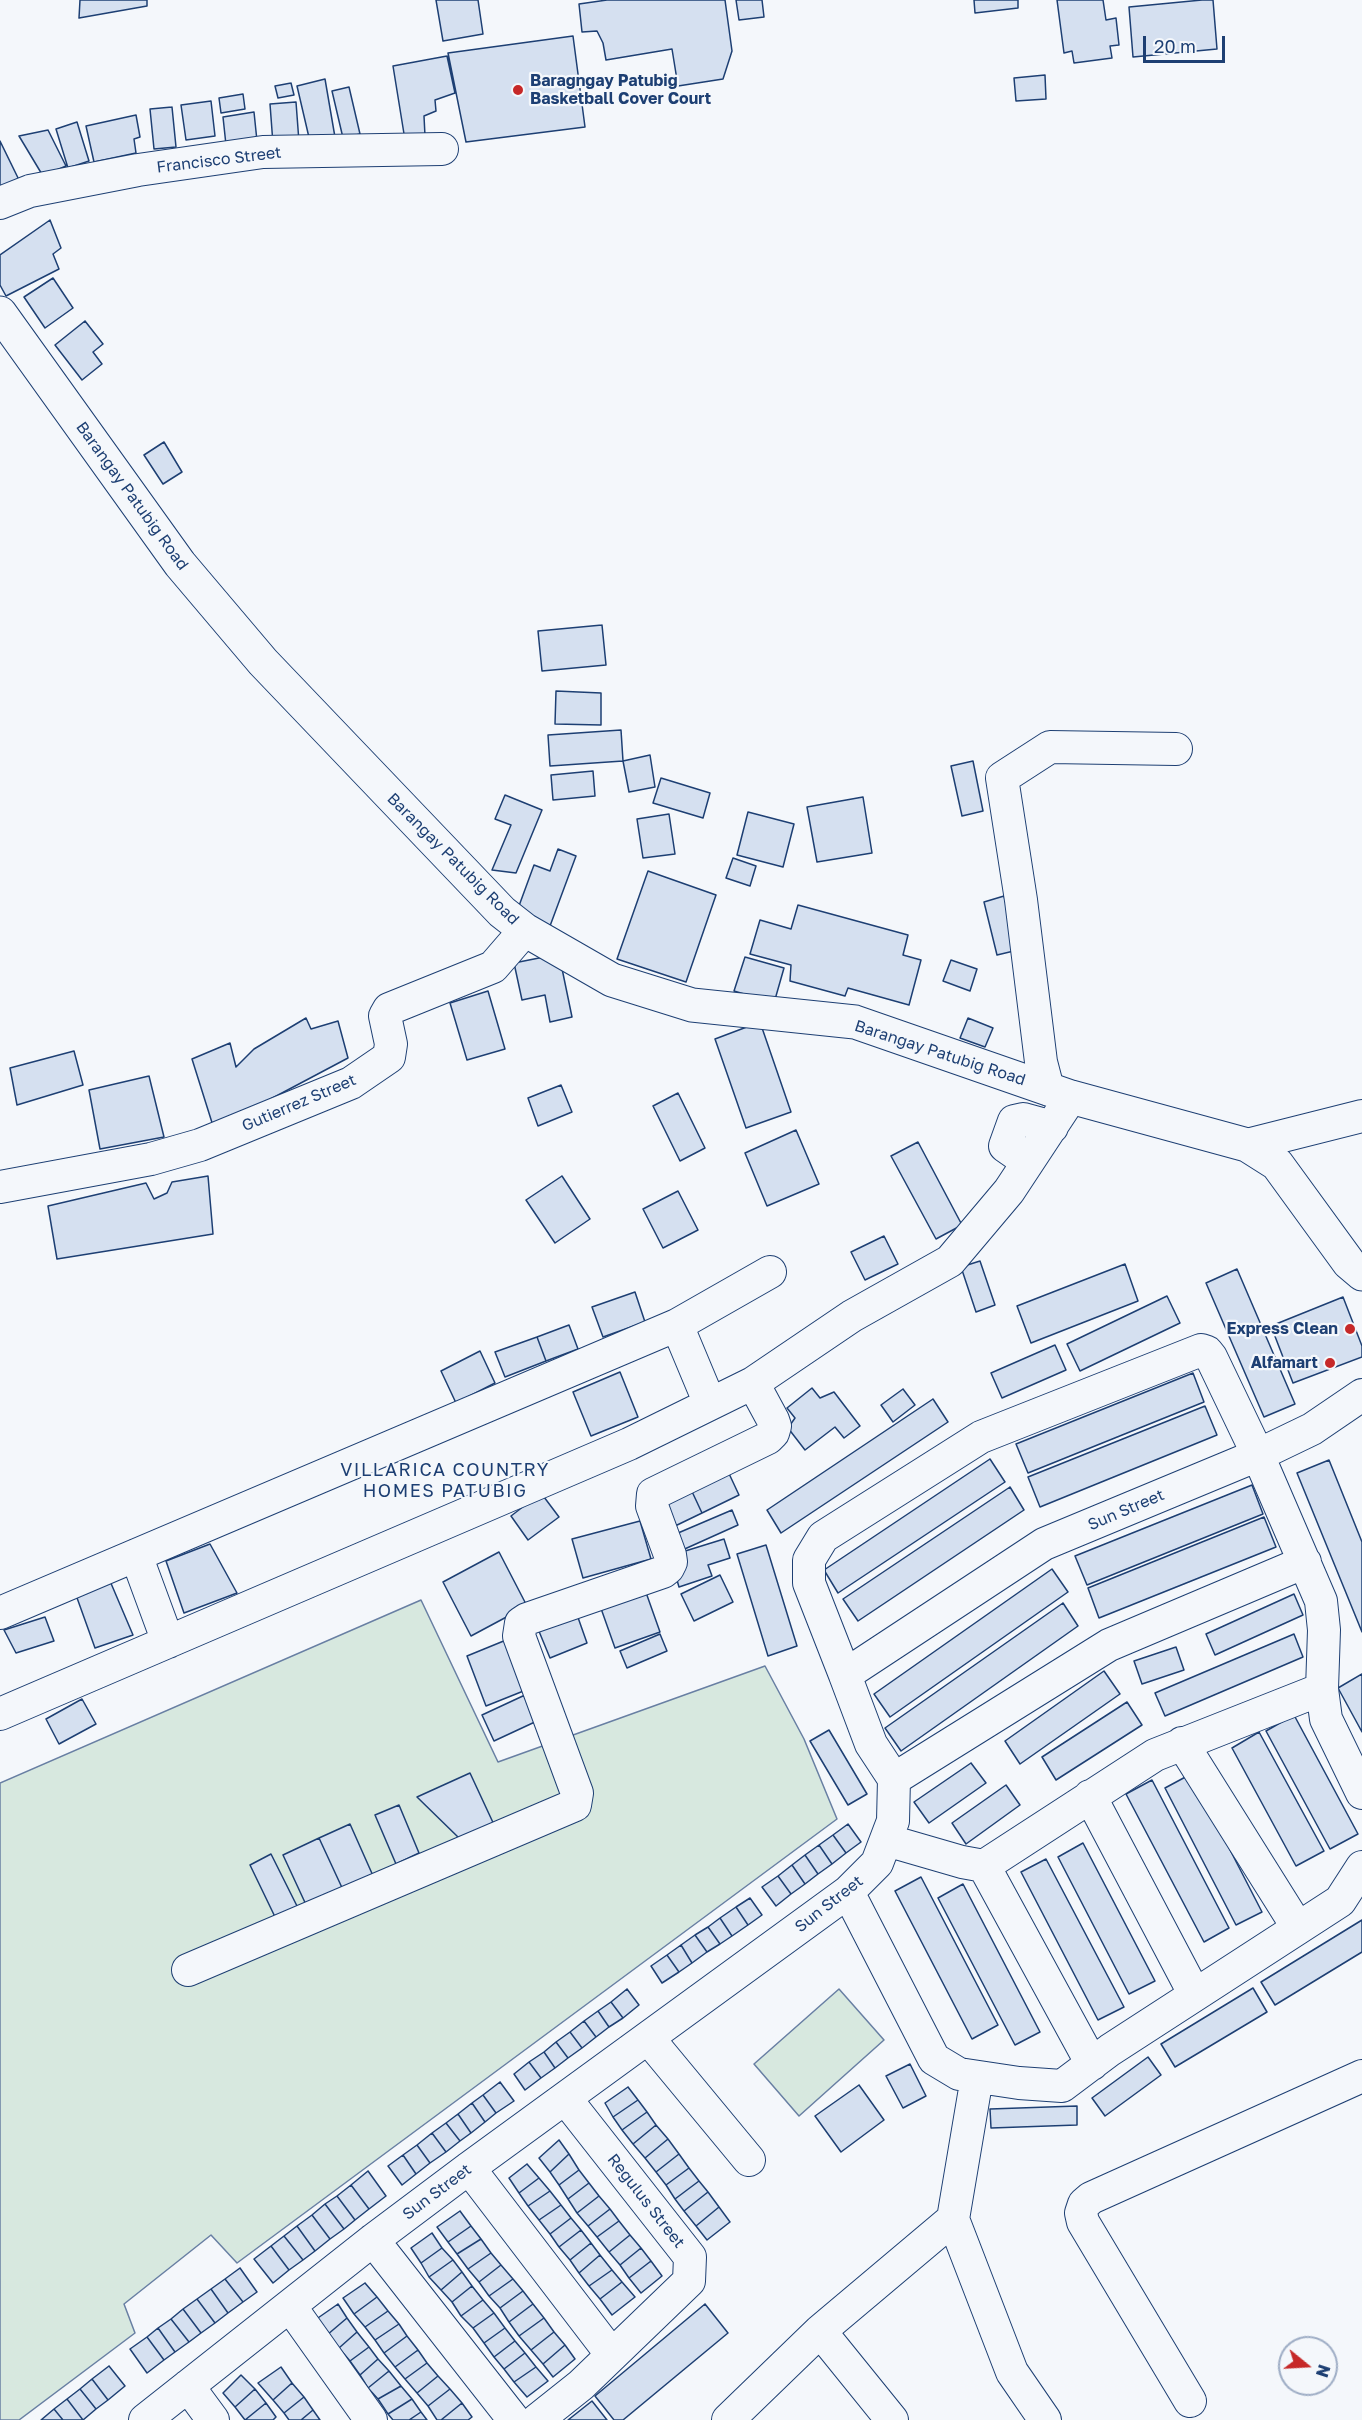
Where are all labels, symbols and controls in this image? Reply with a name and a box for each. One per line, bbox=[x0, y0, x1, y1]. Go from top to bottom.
scale bar bbox=[1146, 24, 1228, 62]
text: 20 m bbox=[1154, 35, 1196, 57]
place label: Baragngay Patubig Basketball Cover Court bbox=[530, 71, 711, 109]
marker: Baragngay Patubig Basketball Cover Court bbox=[511, 83, 525, 97]
street label: Francisco Street bbox=[155, 143, 283, 177]
street label: Barangay Patubig Road bbox=[72, 418, 192, 574]
street label: Barangay Patubig Road bbox=[383, 789, 523, 929]
street label: Barangay Patubig Road bbox=[852, 1016, 1028, 1090]
street label: Gutierrez Street bbox=[239, 1070, 359, 1136]
place label: Express Clean bbox=[1226, 1319, 1338, 1339]
marker: Express Clean bbox=[1343, 1322, 1357, 1336]
place label: Alfamart bbox=[1251, 1353, 1318, 1373]
marker: Alfamart bbox=[1323, 1356, 1337, 1370]
district label: VILLARICA COUNTRY HOMES PATUBIG bbox=[340, 1459, 550, 1502]
street label: Sun Street bbox=[1085, 1485, 1167, 1535]
street label: Sun Street bbox=[791, 1871, 867, 1937]
street label: Regulus Street bbox=[603, 2150, 689, 2252]
street label: Sun Street bbox=[399, 2160, 475, 2224]
north arrow bbox=[1278, 2336, 1338, 2396]
text: N bbox=[1312, 2362, 1335, 2380]

